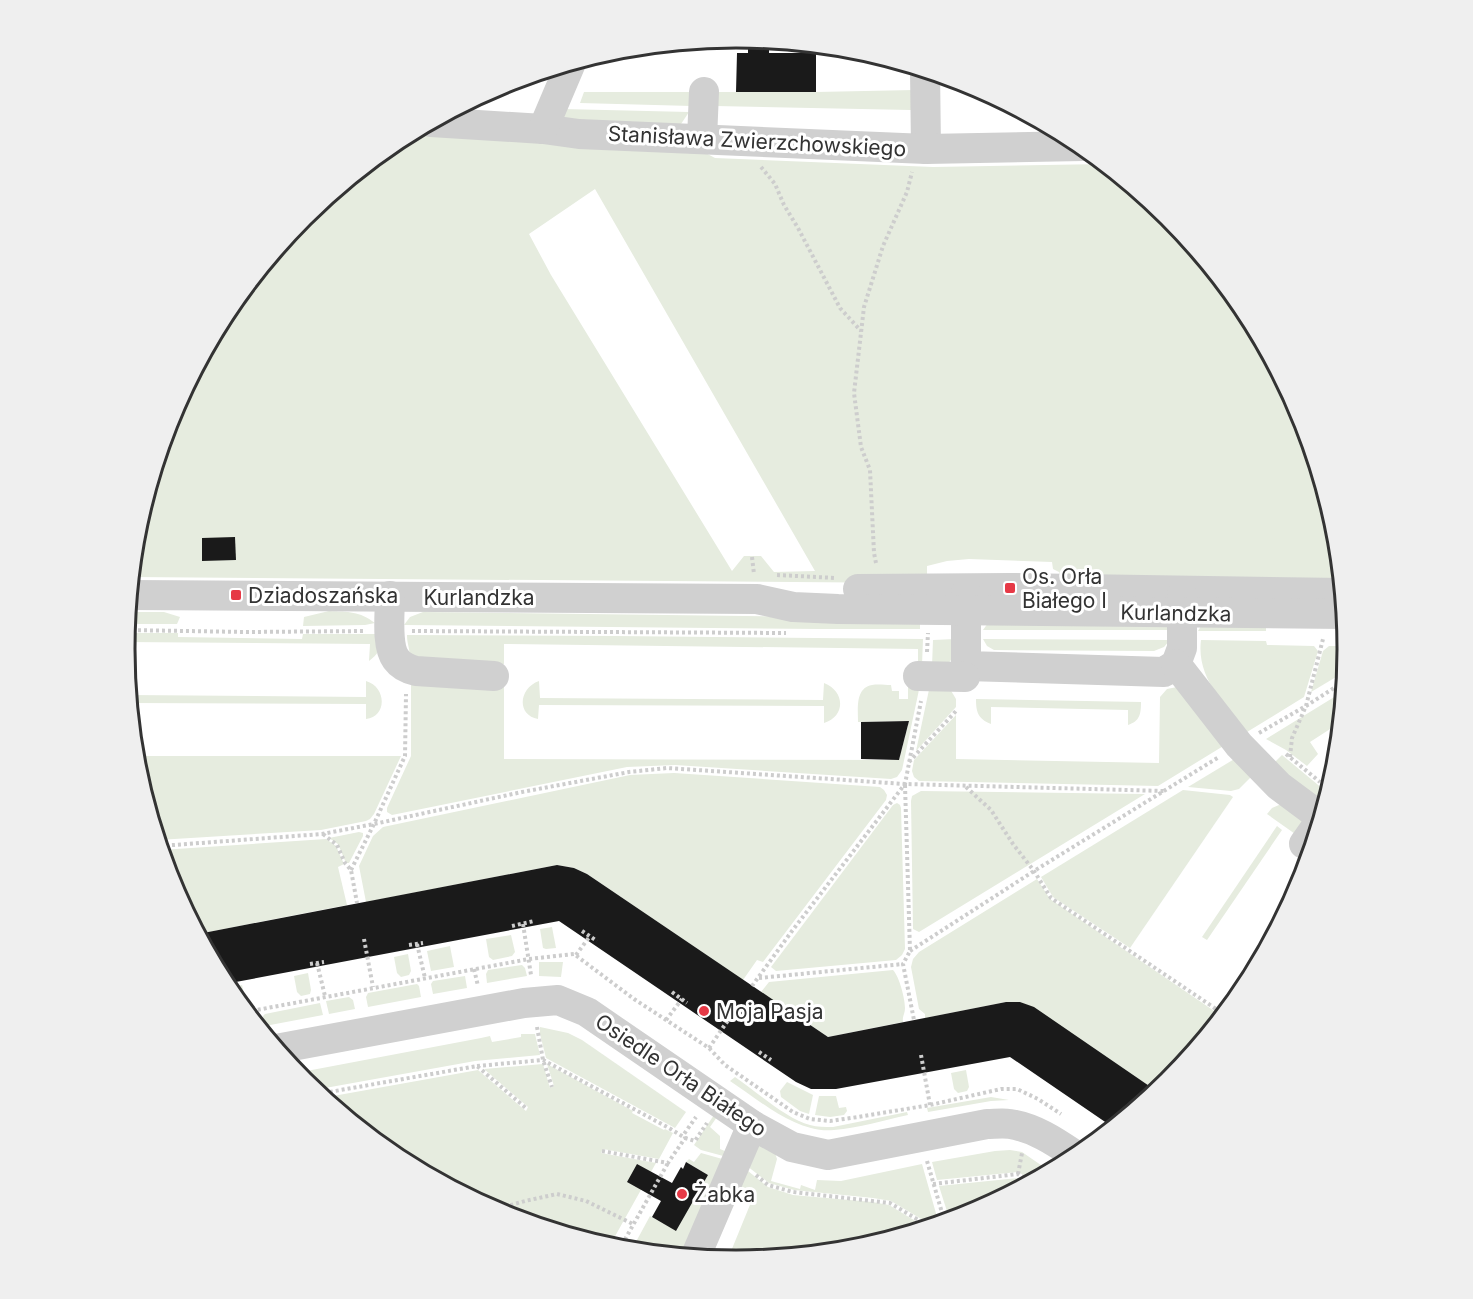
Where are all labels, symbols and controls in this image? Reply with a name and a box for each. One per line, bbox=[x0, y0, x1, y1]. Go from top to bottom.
street label: Stanisława Zwierzchowskiego bbox=[607, 121, 907, 161]
place label: Os. Orła Białego I bbox=[1022, 564, 1107, 613]
marker: Os. Orła Białego I bbox=[1003, 581, 1017, 595]
place label: Dziadoszańska bbox=[248, 583, 398, 608]
street label: Kurlandzka bbox=[423, 585, 535, 610]
marker: Dziadoszańska bbox=[229, 588, 243, 602]
street label: Kurlandzka bbox=[1120, 600, 1232, 626]
place label: Moja Pasja bbox=[716, 999, 824, 1024]
marker: Moja Pasja bbox=[697, 1004, 711, 1018]
street label: Osiedle Orła Białego bbox=[591, 1008, 771, 1142]
place label: Żabka bbox=[694, 1181, 755, 1207]
marker: Żabka bbox=[675, 1187, 689, 1201]

